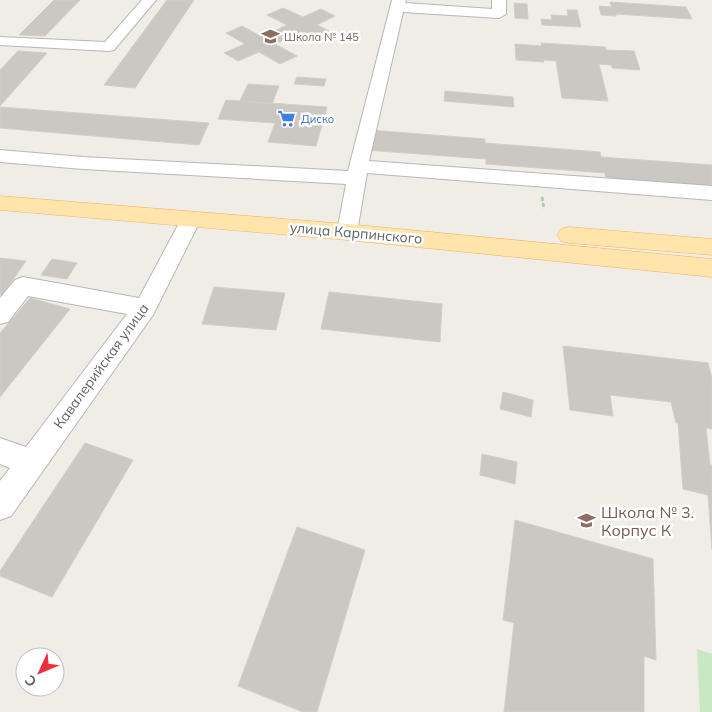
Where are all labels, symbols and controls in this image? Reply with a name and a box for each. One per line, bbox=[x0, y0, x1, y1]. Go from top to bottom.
school or university icon: Школа № 145 bbox=[260, 27, 280, 47]
place label: Школа № 145 bbox=[284, 30, 359, 44]
supermarket icon: Диско bbox=[277, 109, 297, 129]
place label: Диско bbox=[301, 112, 334, 126]
street label: улица Карпинского bbox=[289, 218, 423, 248]
street label: Кавалерийская улица bbox=[49, 300, 153, 432]
place label: Школа № 3. Корпус К bbox=[601, 502, 694, 540]
school or university icon: Школа № 3. Корпус К bbox=[577, 511, 597, 531]
north arrow bbox=[15, 647, 65, 697]
text: С bbox=[21, 671, 40, 691]

